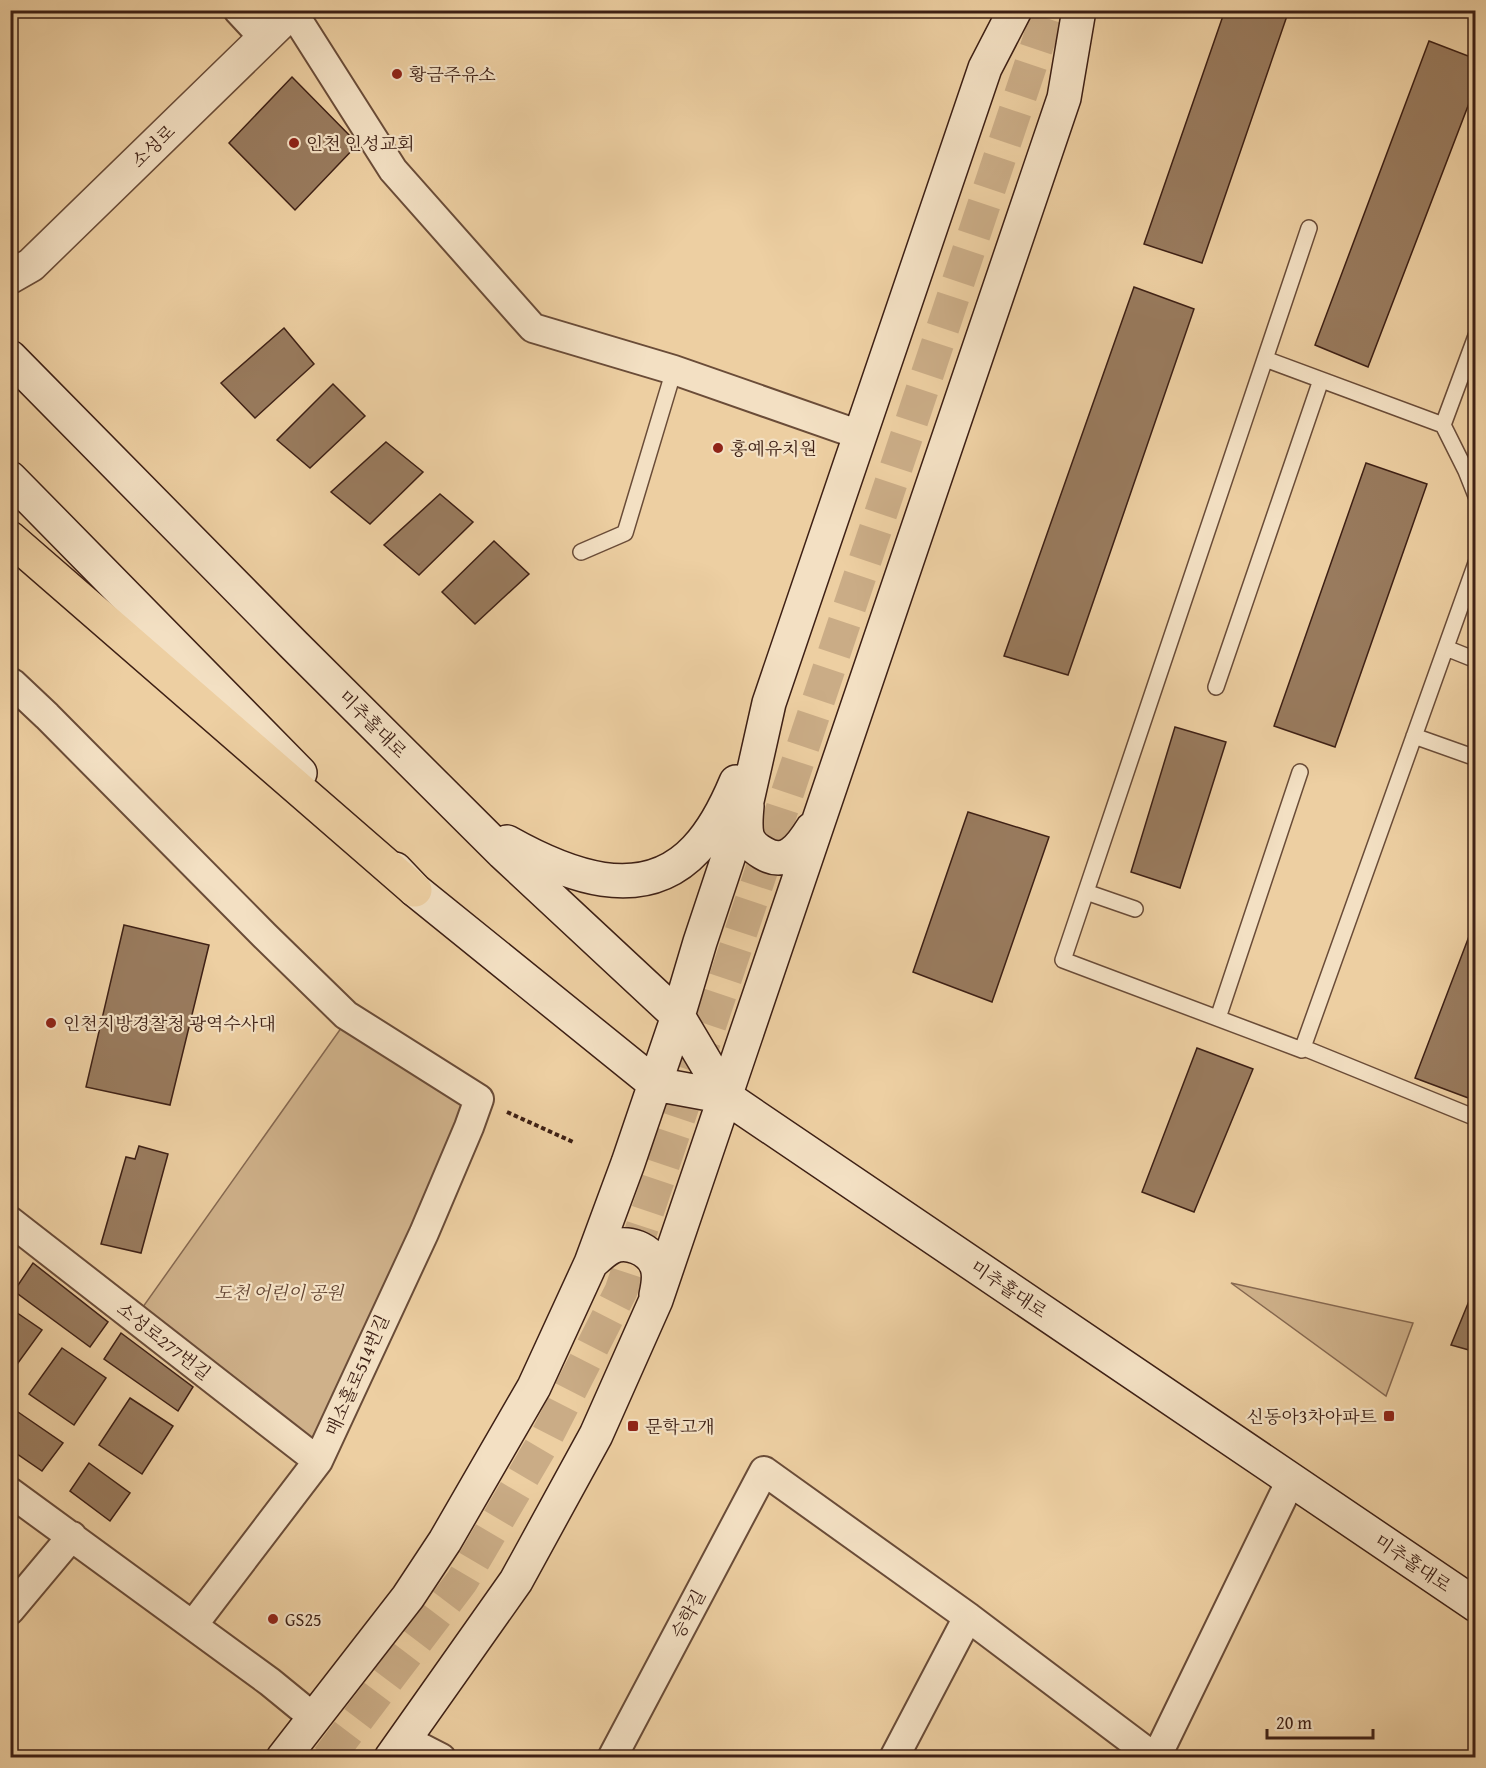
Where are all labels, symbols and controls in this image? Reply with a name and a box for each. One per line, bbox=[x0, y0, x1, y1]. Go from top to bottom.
place label: 황금주유소 bbox=[409, 61, 496, 88]
marker: 황금주유소 bbox=[390, 67, 404, 81]
street label: 소성로 bbox=[125, 118, 181, 174]
place label: 인천 인성교회 bbox=[306, 130, 414, 157]
marker: 인천 인성교회 bbox=[287, 136, 301, 150]
place label: 홍예유치원 bbox=[730, 435, 817, 462]
marker: 홍예유치원 bbox=[711, 441, 725, 455]
street label: 미추홀대로 bbox=[333, 684, 413, 764]
place label: 인천지방경찰청 광역수사대 bbox=[63, 1010, 276, 1037]
marker: 인천지방경찰청 광역수사대 bbox=[44, 1016, 58, 1030]
street label: 미추홀대로 bbox=[965, 1253, 1053, 1325]
park label: 도천 어린이 공원 bbox=[215, 1279, 345, 1306]
street label: 소성로277번길 bbox=[111, 1296, 217, 1386]
street label: 매소홀로514번길 bbox=[318, 1310, 396, 1440]
place label: 신동아3차아파트 bbox=[1247, 1403, 1378, 1430]
marker: 신동아3차아파트 bbox=[1382, 1409, 1396, 1423]
place label: 문학고개 bbox=[645, 1413, 715, 1440]
marker: 문학고개 bbox=[626, 1419, 640, 1433]
street label: 미추홀대로 bbox=[1369, 1527, 1457, 1599]
street label: 승학길 bbox=[664, 1585, 712, 1643]
place label: GS25 bbox=[285, 1606, 322, 1633]
marker: GS25 bbox=[266, 1612, 280, 1626]
scale bar bbox=[1267, 1702, 1374, 1740]
text: 20 m bbox=[1276, 1709, 1312, 1736]

